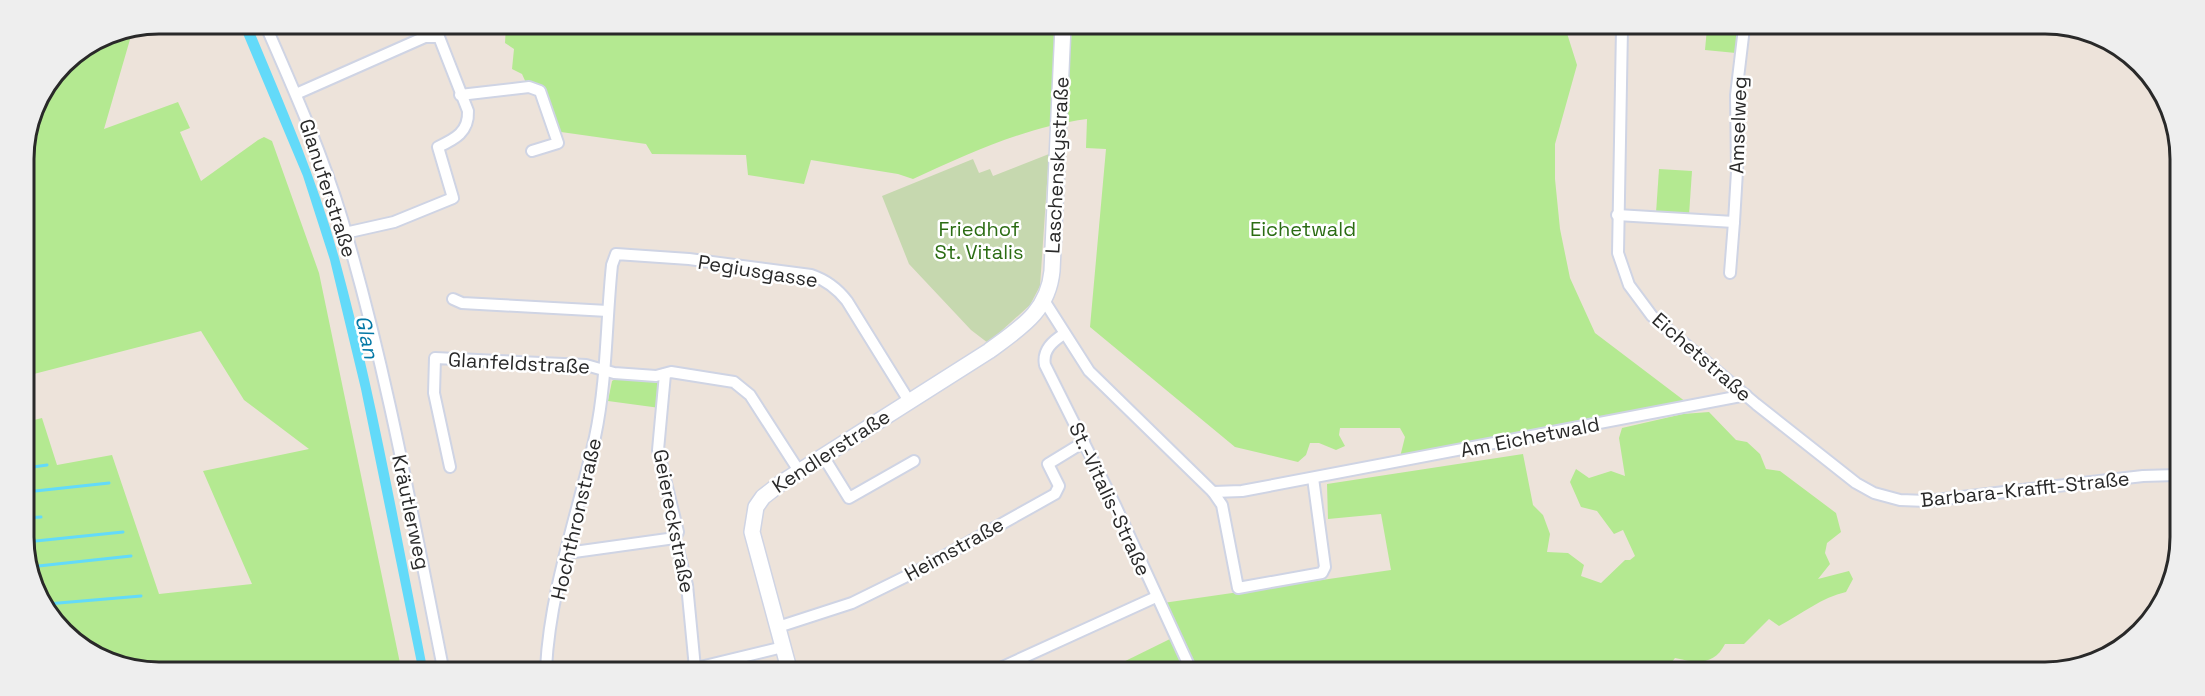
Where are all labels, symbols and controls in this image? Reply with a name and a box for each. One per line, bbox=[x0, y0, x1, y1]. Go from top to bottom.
street label: Laschenskystraße bbox=[1039, 76, 1075, 254]
street label: Amselweg bbox=[1723, 76, 1753, 174]
street label: Glanuferstraße bbox=[293, 115, 363, 261]
park label: Friedhof St. Vitalis bbox=[935, 216, 1024, 265]
park label: Eichetwald bbox=[1250, 216, 1356, 242]
street label: Pegiusgasse bbox=[696, 249, 820, 293]
street label: Eichetstraße bbox=[1647, 307, 1757, 407]
water label: Glan bbox=[350, 313, 385, 362]
street label: Glanfeldstraße bbox=[447, 346, 591, 380]
street label: Kendlerstraße bbox=[767, 403, 895, 499]
street label: Am Eichetwald bbox=[1458, 411, 1602, 463]
street label: St.-Vitalis-Straße bbox=[1063, 418, 1157, 580]
street label: Hochthronstraße bbox=[545, 436, 607, 602]
street label: Geiereckstraße bbox=[647, 447, 701, 595]
street label: Kräutlerweg bbox=[386, 452, 436, 572]
street label: Barbara-Krafft-Straße bbox=[1919, 465, 2131, 513]
street label: Heimstraße bbox=[900, 511, 1008, 587]

